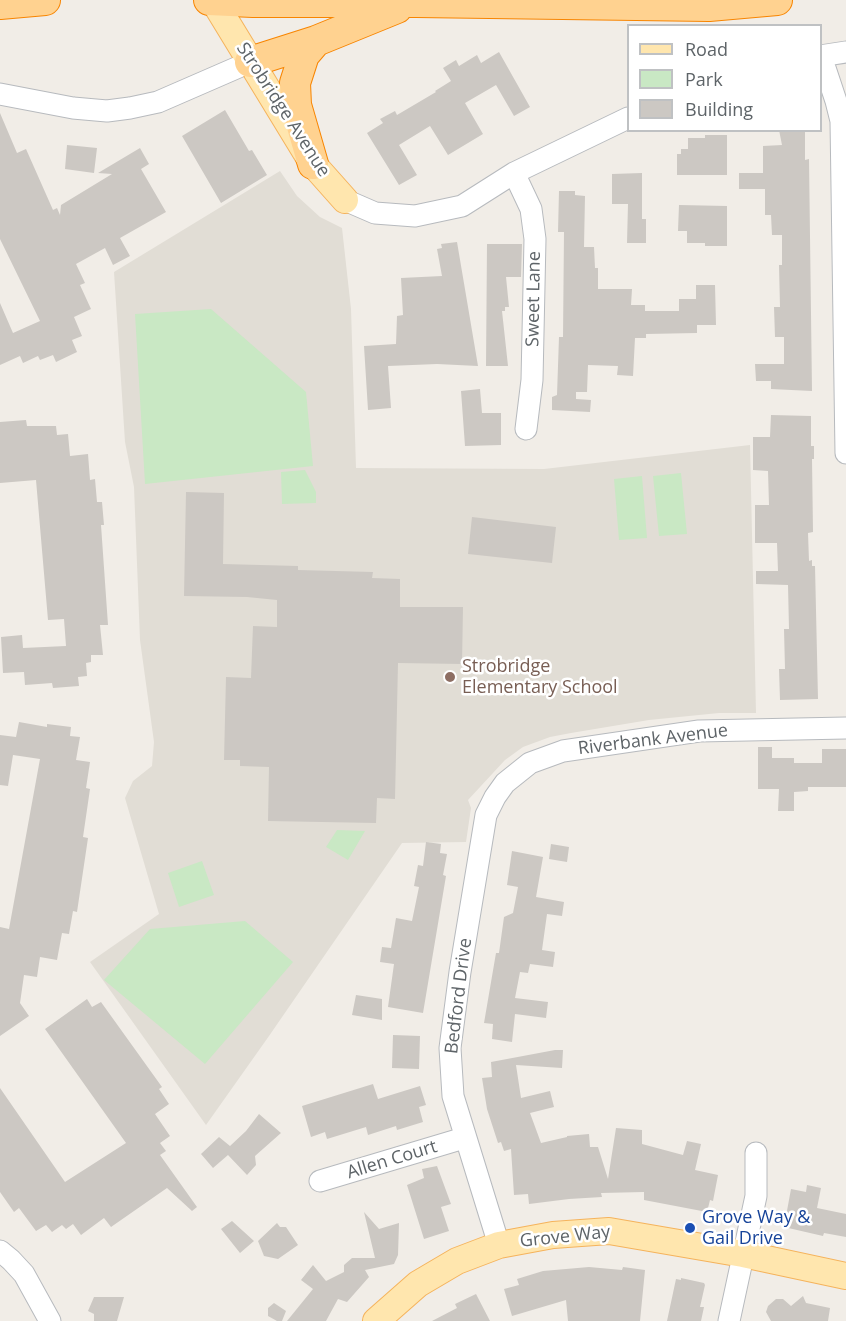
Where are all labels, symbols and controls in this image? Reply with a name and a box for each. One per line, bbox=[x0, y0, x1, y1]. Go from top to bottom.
legend bbox=[627, 24, 822, 132]
text: Road bbox=[685, 37, 728, 61]
street label: Strobridge Avenue bbox=[232, 39, 334, 181]
text: Park bbox=[685, 67, 723, 91]
text: Building bbox=[685, 97, 753, 121]
street label: Sweet Lane bbox=[522, 251, 546, 347]
place label: Strobridge Elementary School bbox=[462, 656, 618, 698]
marker: Strobridge Elementary School bbox=[443, 670, 457, 684]
street label: Riverbank Avenue bbox=[577, 720, 729, 760]
street label: Bedford Drive bbox=[441, 937, 477, 1055]
street label: Allen Court bbox=[344, 1136, 440, 1184]
place label: Grove Way & Gail Drive bbox=[702, 1207, 810, 1250]
marker: Grove Way & Gail Drive bbox=[683, 1221, 697, 1235]
street label: Grove Way bbox=[519, 1222, 611, 1252]

